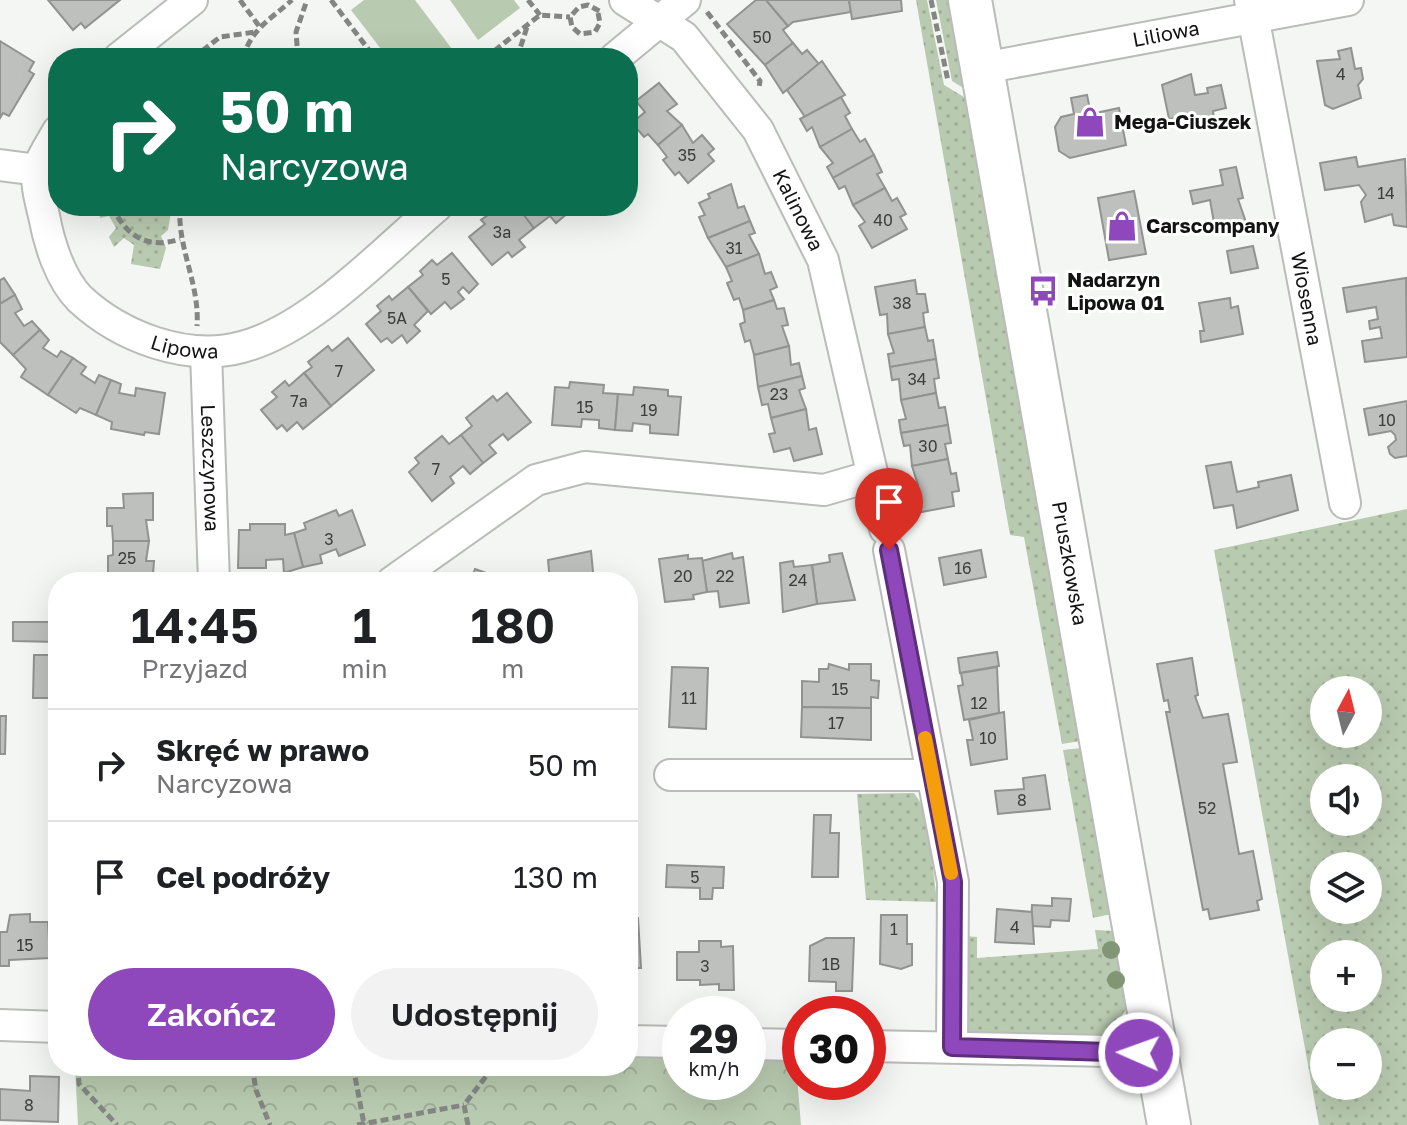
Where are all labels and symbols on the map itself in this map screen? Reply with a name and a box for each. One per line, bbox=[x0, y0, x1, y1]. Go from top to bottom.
street label: Liliowa bbox=[1130, 15, 1201, 51]
house number: 50 bbox=[752, 27, 772, 47]
house number: 4 bbox=[1336, 64, 1346, 84]
shop icon: Mega-Ciuszek bbox=[1073, 105, 1107, 139]
place label: Mega-Ciuszek bbox=[1114, 109, 1252, 133]
house number: 35 bbox=[678, 145, 696, 165]
street label: Kalinowa bbox=[769, 165, 829, 254]
house number: 14 bbox=[1377, 183, 1395, 203]
shop icon: Carscompany bbox=[1105, 209, 1139, 243]
house number: 40 bbox=[873, 210, 893, 230]
place label: Carscompany bbox=[1146, 213, 1280, 237]
house number: 3a bbox=[493, 222, 511, 242]
house number: 31 bbox=[725, 238, 743, 258]
street label: Wiosenna bbox=[1287, 250, 1328, 347]
place label: Nadarzyn Lipowa 01 bbox=[1067, 267, 1164, 314]
house number: 5 bbox=[441, 269, 451, 289]
bus stop icon: Nadarzyn Lipowa 01 bbox=[1026, 274, 1060, 308]
house number: 38 bbox=[892, 293, 912, 313]
house number: 5A bbox=[387, 308, 407, 328]
street label: Lipowa bbox=[148, 329, 219, 363]
house number: 7 bbox=[335, 361, 343, 381]
house number: 34 bbox=[907, 369, 927, 389]
house number: 23 bbox=[770, 384, 788, 404]
house number: 7a bbox=[290, 391, 308, 411]
house number: 15 bbox=[576, 397, 594, 417]
house number: 19 bbox=[640, 400, 658, 420]
street label: Leszczynowa bbox=[197, 404, 225, 532]
house number: 10 bbox=[1378, 410, 1396, 430]
house number: 30 bbox=[918, 436, 938, 456]
house number: 7 bbox=[432, 459, 440, 479]
pin bbox=[855, 468, 923, 550]
street label: Pruszkowska bbox=[1048, 499, 1093, 627]
house number: 3 bbox=[324, 529, 334, 549]
house number: 25 bbox=[118, 548, 136, 568]
house number: 16 bbox=[954, 558, 972, 578]
house number: 20 bbox=[673, 566, 693, 586]
house number: 22 bbox=[716, 566, 734, 586]
house number: 24 bbox=[788, 570, 808, 590]
north arrow bbox=[1310, 676, 1382, 748]
house number: 15 bbox=[831, 679, 849, 699]
house number: 11 bbox=[681, 688, 697, 708]
house number: 12 bbox=[970, 693, 988, 713]
house number: 17 bbox=[828, 713, 844, 733]
house number: 10 bbox=[979, 728, 997, 748]
house number: 8 bbox=[1017, 790, 1027, 810]
house number: 52 bbox=[1198, 798, 1216, 818]
house number: 5 bbox=[690, 867, 700, 887]
house number: 4 bbox=[1010, 917, 1020, 937]
house number: 1 bbox=[890, 919, 898, 939]
house number: 15 bbox=[16, 935, 34, 955]
house number: 1B bbox=[822, 954, 840, 974]
house number: 3 bbox=[700, 956, 710, 976]
speed limit sign: 30 bbox=[782, 996, 886, 1100]
position arrow bbox=[1097, 1011, 1181, 1095]
house number: 8 bbox=[24, 1095, 34, 1115]

